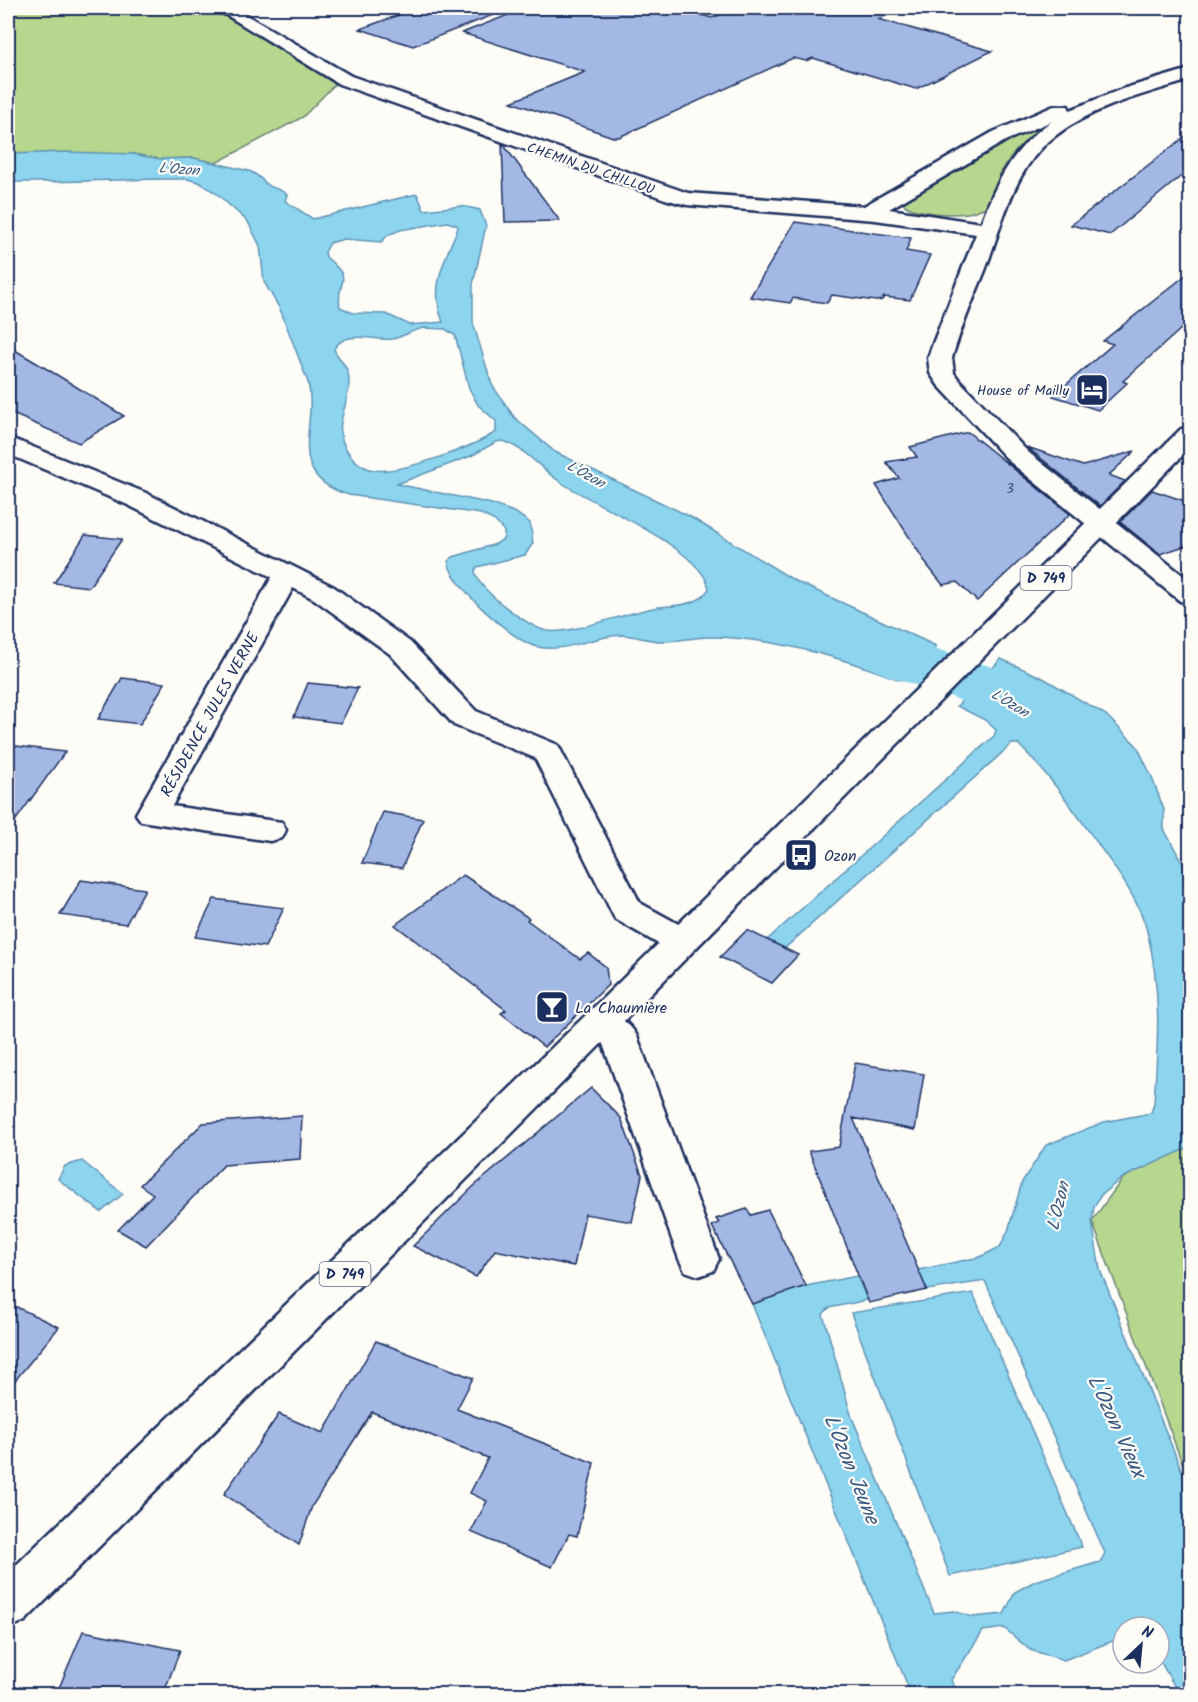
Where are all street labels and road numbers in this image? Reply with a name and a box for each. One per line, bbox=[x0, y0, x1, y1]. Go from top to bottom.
street label: CHEMIN DU CHILLOU bbox=[524, 137, 658, 201]
road number: D 749 bbox=[1020, 566, 1072, 590]
street label: RÉSIDENCE JULES VERNE bbox=[154, 627, 267, 802]
road number: D 749 bbox=[320, 1262, 370, 1286]

